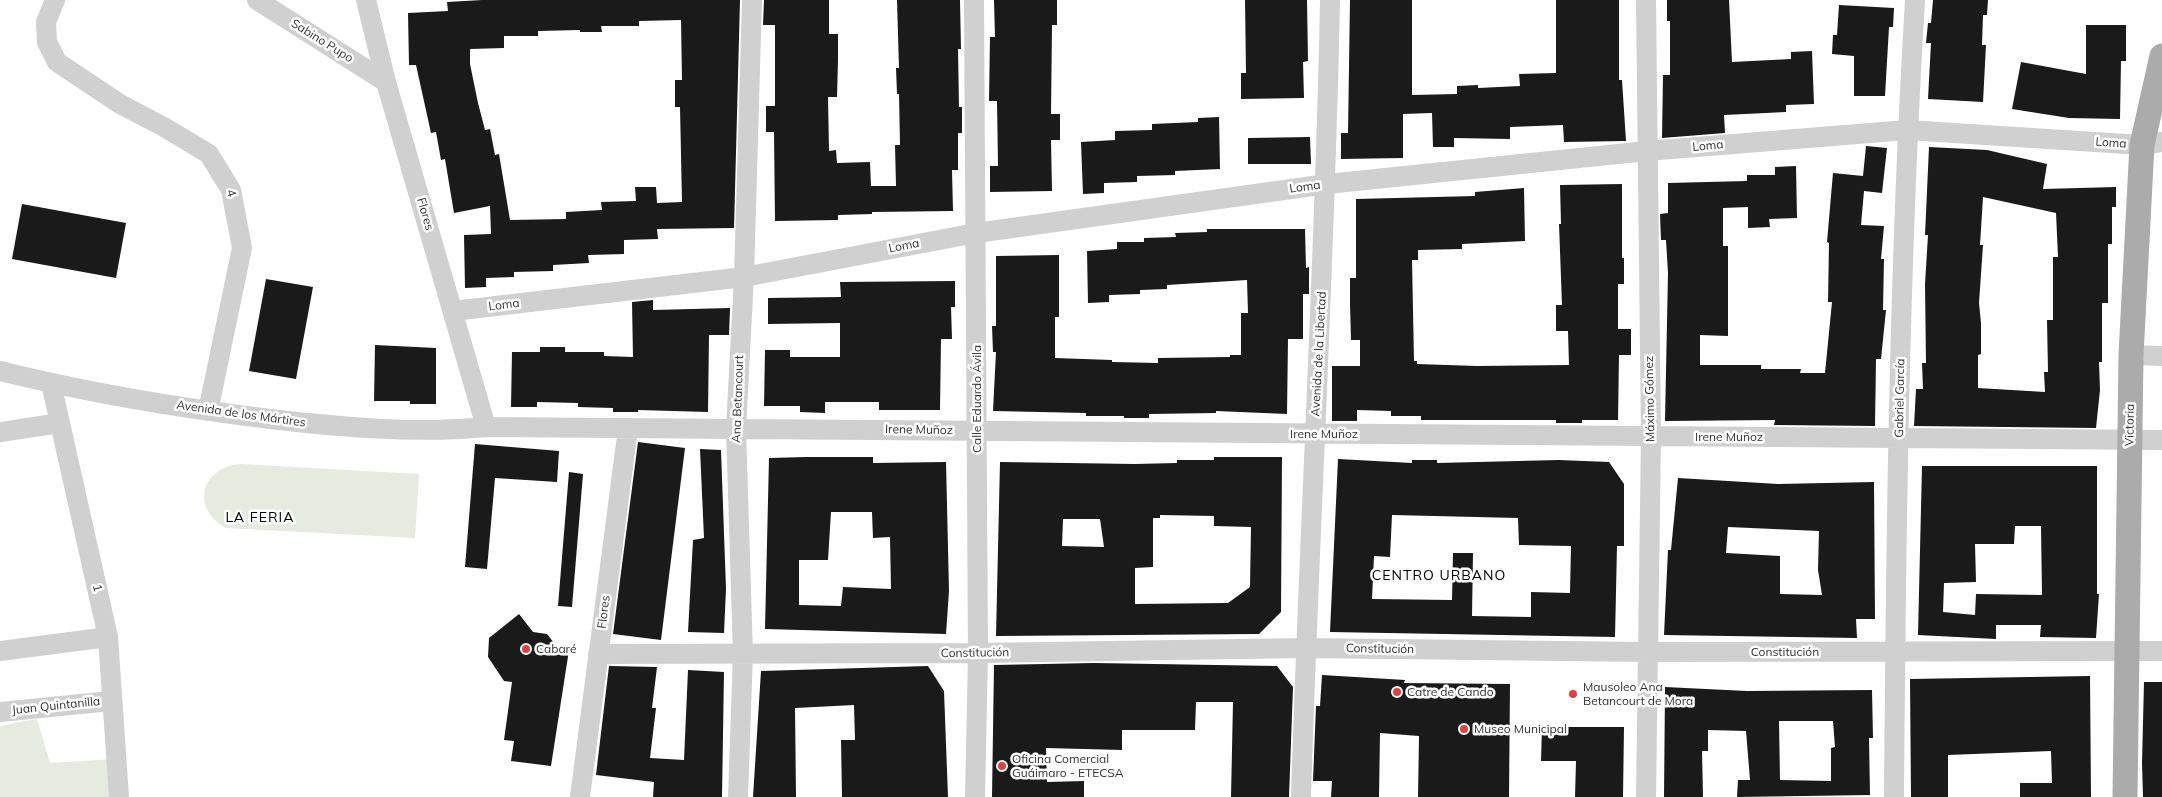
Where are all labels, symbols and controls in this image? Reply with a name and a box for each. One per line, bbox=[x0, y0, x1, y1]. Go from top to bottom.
street label: Sabino Pupo bbox=[288, 16, 356, 66]
street label: Loma bbox=[2095, 135, 2127, 151]
street label: Loma bbox=[1692, 137, 1724, 155]
street label: Loma bbox=[1289, 178, 1321, 196]
street label: 4 bbox=[223, 187, 239, 199]
street label: Flores bbox=[414, 196, 436, 232]
street label: Loma bbox=[887, 236, 921, 256]
street label: Avenida de la Libertad bbox=[1309, 291, 1329, 417]
street label: Loma bbox=[488, 296, 520, 314]
street label: Calle Eduardo Ávila bbox=[970, 345, 984, 453]
street label: Ana Betancourt bbox=[729, 355, 747, 443]
street label: Máximo Gómez bbox=[1642, 356, 1658, 442]
street label: Gabriel García bbox=[1892, 358, 1908, 438]
street label: Avenida de los Mártires bbox=[175, 398, 307, 430]
street label: Victoria bbox=[2122, 404, 2138, 446]
street label: Irene Muñoz bbox=[885, 422, 953, 438]
street label: Irene Muñoz bbox=[1290, 427, 1358, 441]
street label: Irene Muñoz bbox=[1695, 430, 1763, 444]
district label: LA FERIA bbox=[225, 510, 295, 526]
district label: CENTRO URBANO bbox=[1370, 568, 1508, 584]
street label: 1 bbox=[89, 583, 105, 593]
street label: Flores bbox=[595, 595, 613, 629]
street label: Constitución bbox=[1346, 641, 1414, 657]
place label: Cabaré bbox=[536, 642, 576, 656]
marker: Cabaré bbox=[520, 643, 532, 655]
street label: Constitución bbox=[941, 645, 1009, 661]
street label: Constitución bbox=[1751, 645, 1819, 659]
place label: Mausoleo Ana Betancourt de Mora bbox=[1583, 680, 1693, 708]
place label: Catre de Cando bbox=[1407, 685, 1494, 699]
marker: Catre de Cando bbox=[1391, 686, 1403, 698]
marker: Mausoleo Ana Betancourt de Mora bbox=[1567, 688, 1579, 700]
street label: Juan Quintanilla bbox=[11, 694, 101, 718]
place label: Museo Municipal bbox=[1474, 722, 1567, 736]
marker: Museo Municipal bbox=[1458, 723, 1470, 735]
place label: Oficina Comercial Guáimaro - ETECSA bbox=[1012, 752, 1124, 780]
marker: Oficina Comercial Guáimaro - ETECSA bbox=[996, 760, 1008, 772]

